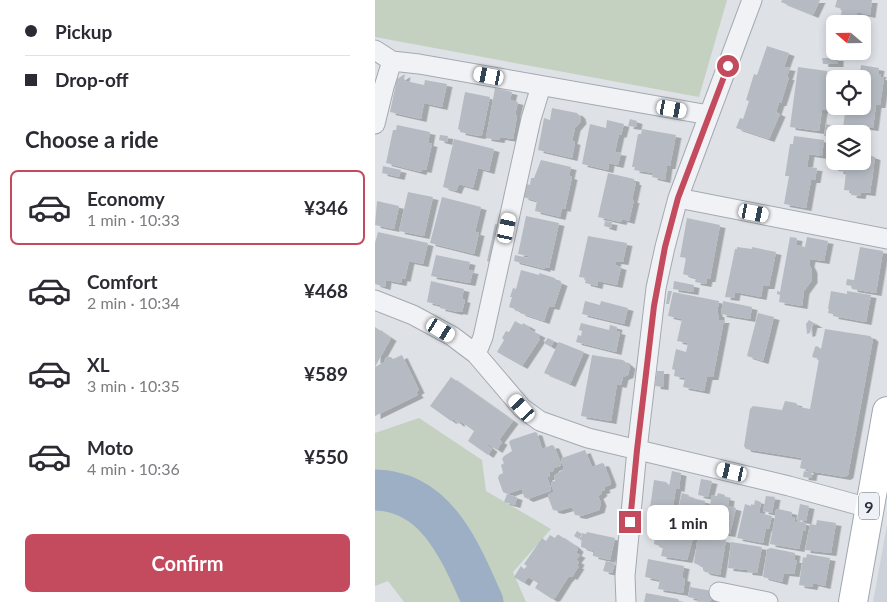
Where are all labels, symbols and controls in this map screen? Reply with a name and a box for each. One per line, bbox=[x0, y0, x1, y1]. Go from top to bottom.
north arrow bbox=[826, 15, 871, 60]
map controls bbox=[826, 15, 871, 170]
text: Pickup bbox=[55, 20, 112, 43]
route start bbox=[717, 55, 739, 77]
car bbox=[472, 66, 505, 86]
text: Drop-off bbox=[55, 68, 129, 91]
button: locate bbox=[826, 70, 871, 115]
car bbox=[655, 99, 688, 119]
button: layers bbox=[826, 125, 871, 170]
text: Choose a ride bbox=[25, 126, 159, 153]
icon: car bbox=[27, 185, 72, 230]
text: Economy bbox=[87, 187, 165, 210]
text: ¥346 bbox=[304, 196, 348, 219]
car bbox=[737, 203, 770, 223]
text: 1 min · 10:33 bbox=[87, 210, 180, 229]
car bbox=[496, 212, 517, 244]
icon: car bbox=[27, 268, 72, 313]
text: Comfort bbox=[87, 270, 158, 293]
text: ¥468 bbox=[304, 279, 348, 302]
text: 2 min · 10:34 bbox=[87, 293, 180, 312]
car bbox=[424, 316, 457, 344]
icon: car bbox=[27, 351, 72, 396]
text: XL bbox=[87, 353, 110, 376]
text: ¥589 bbox=[304, 362, 348, 385]
text: 3 min · 10:35 bbox=[87, 376, 180, 395]
car bbox=[506, 392, 537, 424]
icon: car bbox=[27, 434, 72, 479]
text: Moto bbox=[87, 436, 133, 459]
text: ¥550 bbox=[304, 445, 348, 468]
text: 4 min · 10:36 bbox=[87, 459, 180, 478]
car bbox=[715, 461, 748, 483]
road number: 9 bbox=[859, 492, 879, 520]
callout: 1 min bbox=[647, 504, 730, 540]
route end bbox=[619, 511, 641, 533]
text: 1 min bbox=[668, 513, 708, 532]
button: Confirm bbox=[25, 534, 350, 592]

